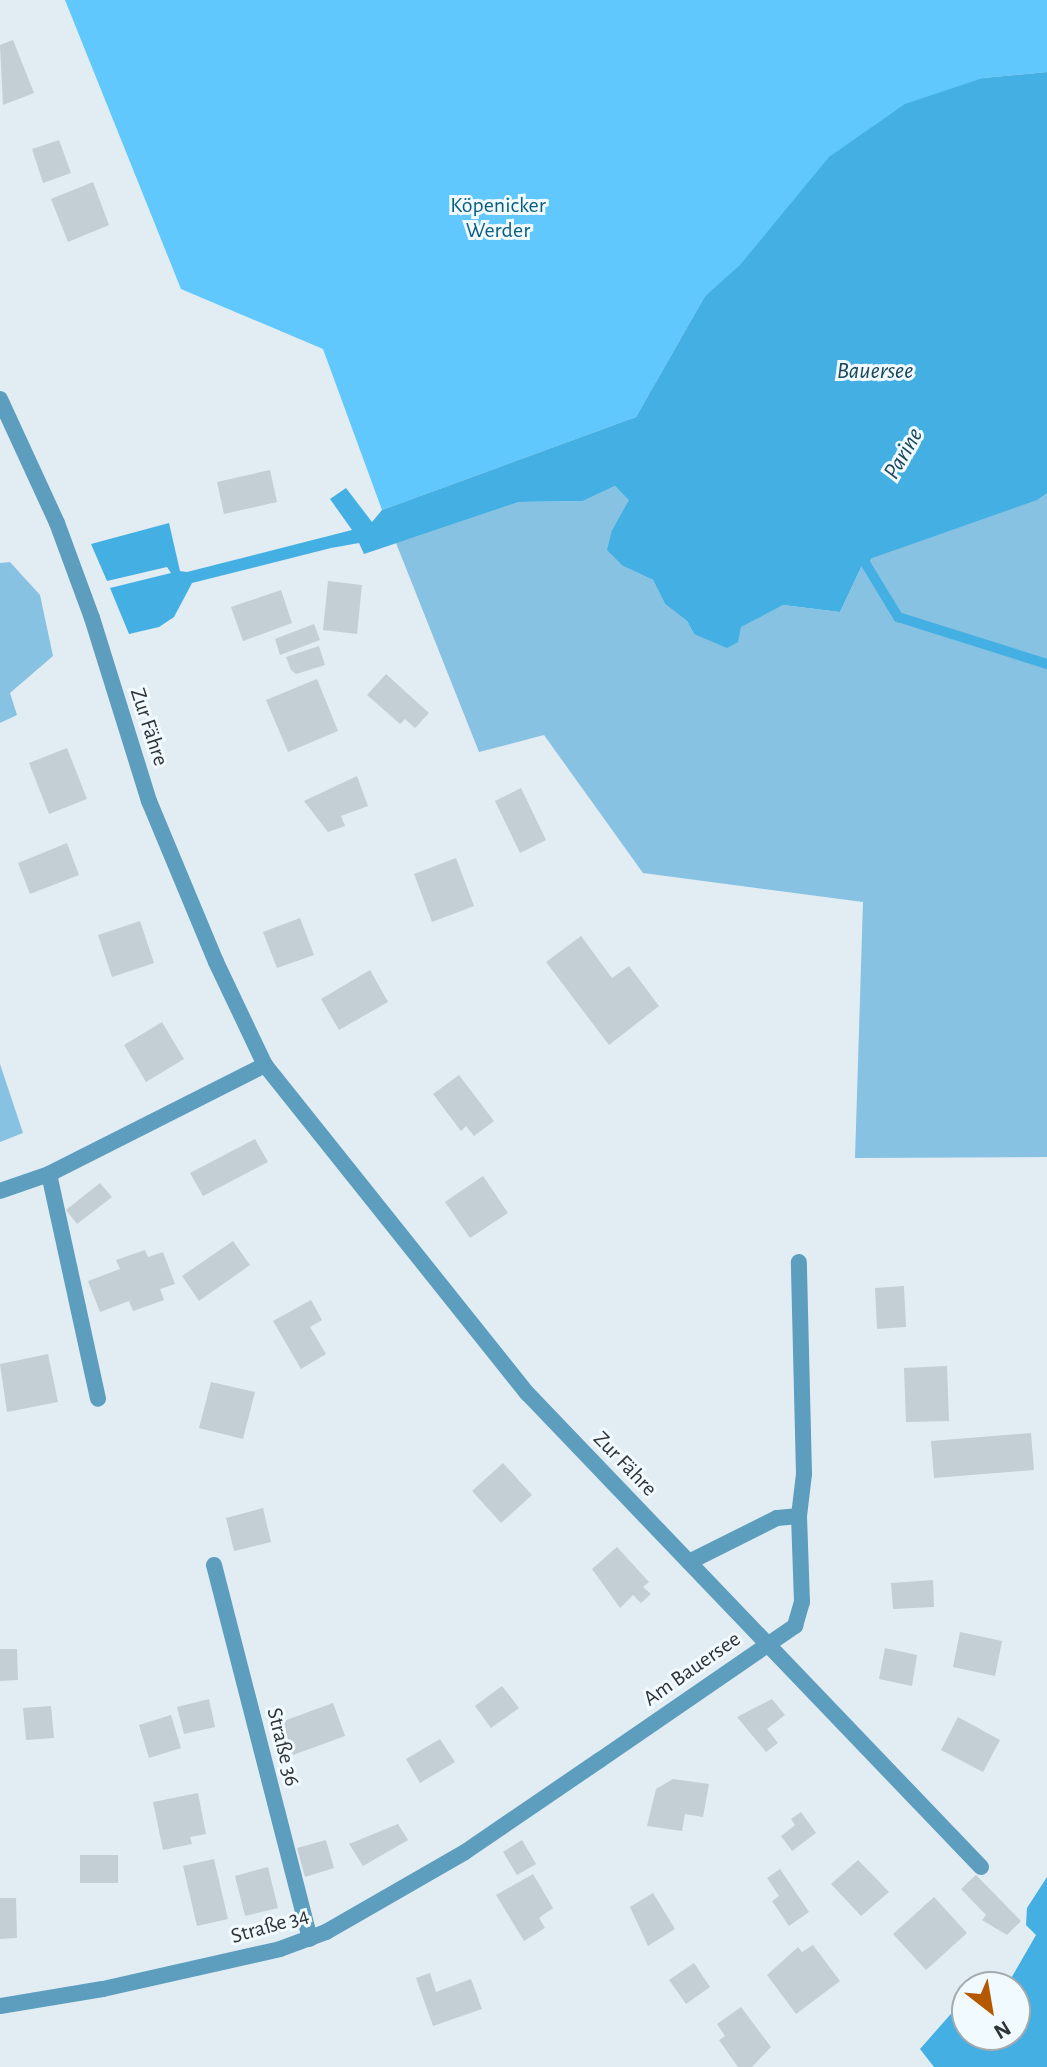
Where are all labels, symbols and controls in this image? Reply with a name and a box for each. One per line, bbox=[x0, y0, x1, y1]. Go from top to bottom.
park label: Köpenicker Werder bbox=[450, 192, 546, 244]
water label: Bauersee bbox=[837, 358, 913, 386]
water label: Parine bbox=[878, 423, 930, 485]
street label: Zur Fähre bbox=[124, 685, 174, 769]
street label: Zur Fähre bbox=[588, 1426, 662, 1502]
street label: Am Bauersee bbox=[638, 1626, 746, 1712]
street label: Straße 36 bbox=[261, 1705, 305, 1789]
street label: Straße 34 bbox=[228, 1902, 312, 1950]
north arrow bbox=[951, 1971, 1031, 2051]
text: N bbox=[990, 2016, 1015, 2043]

